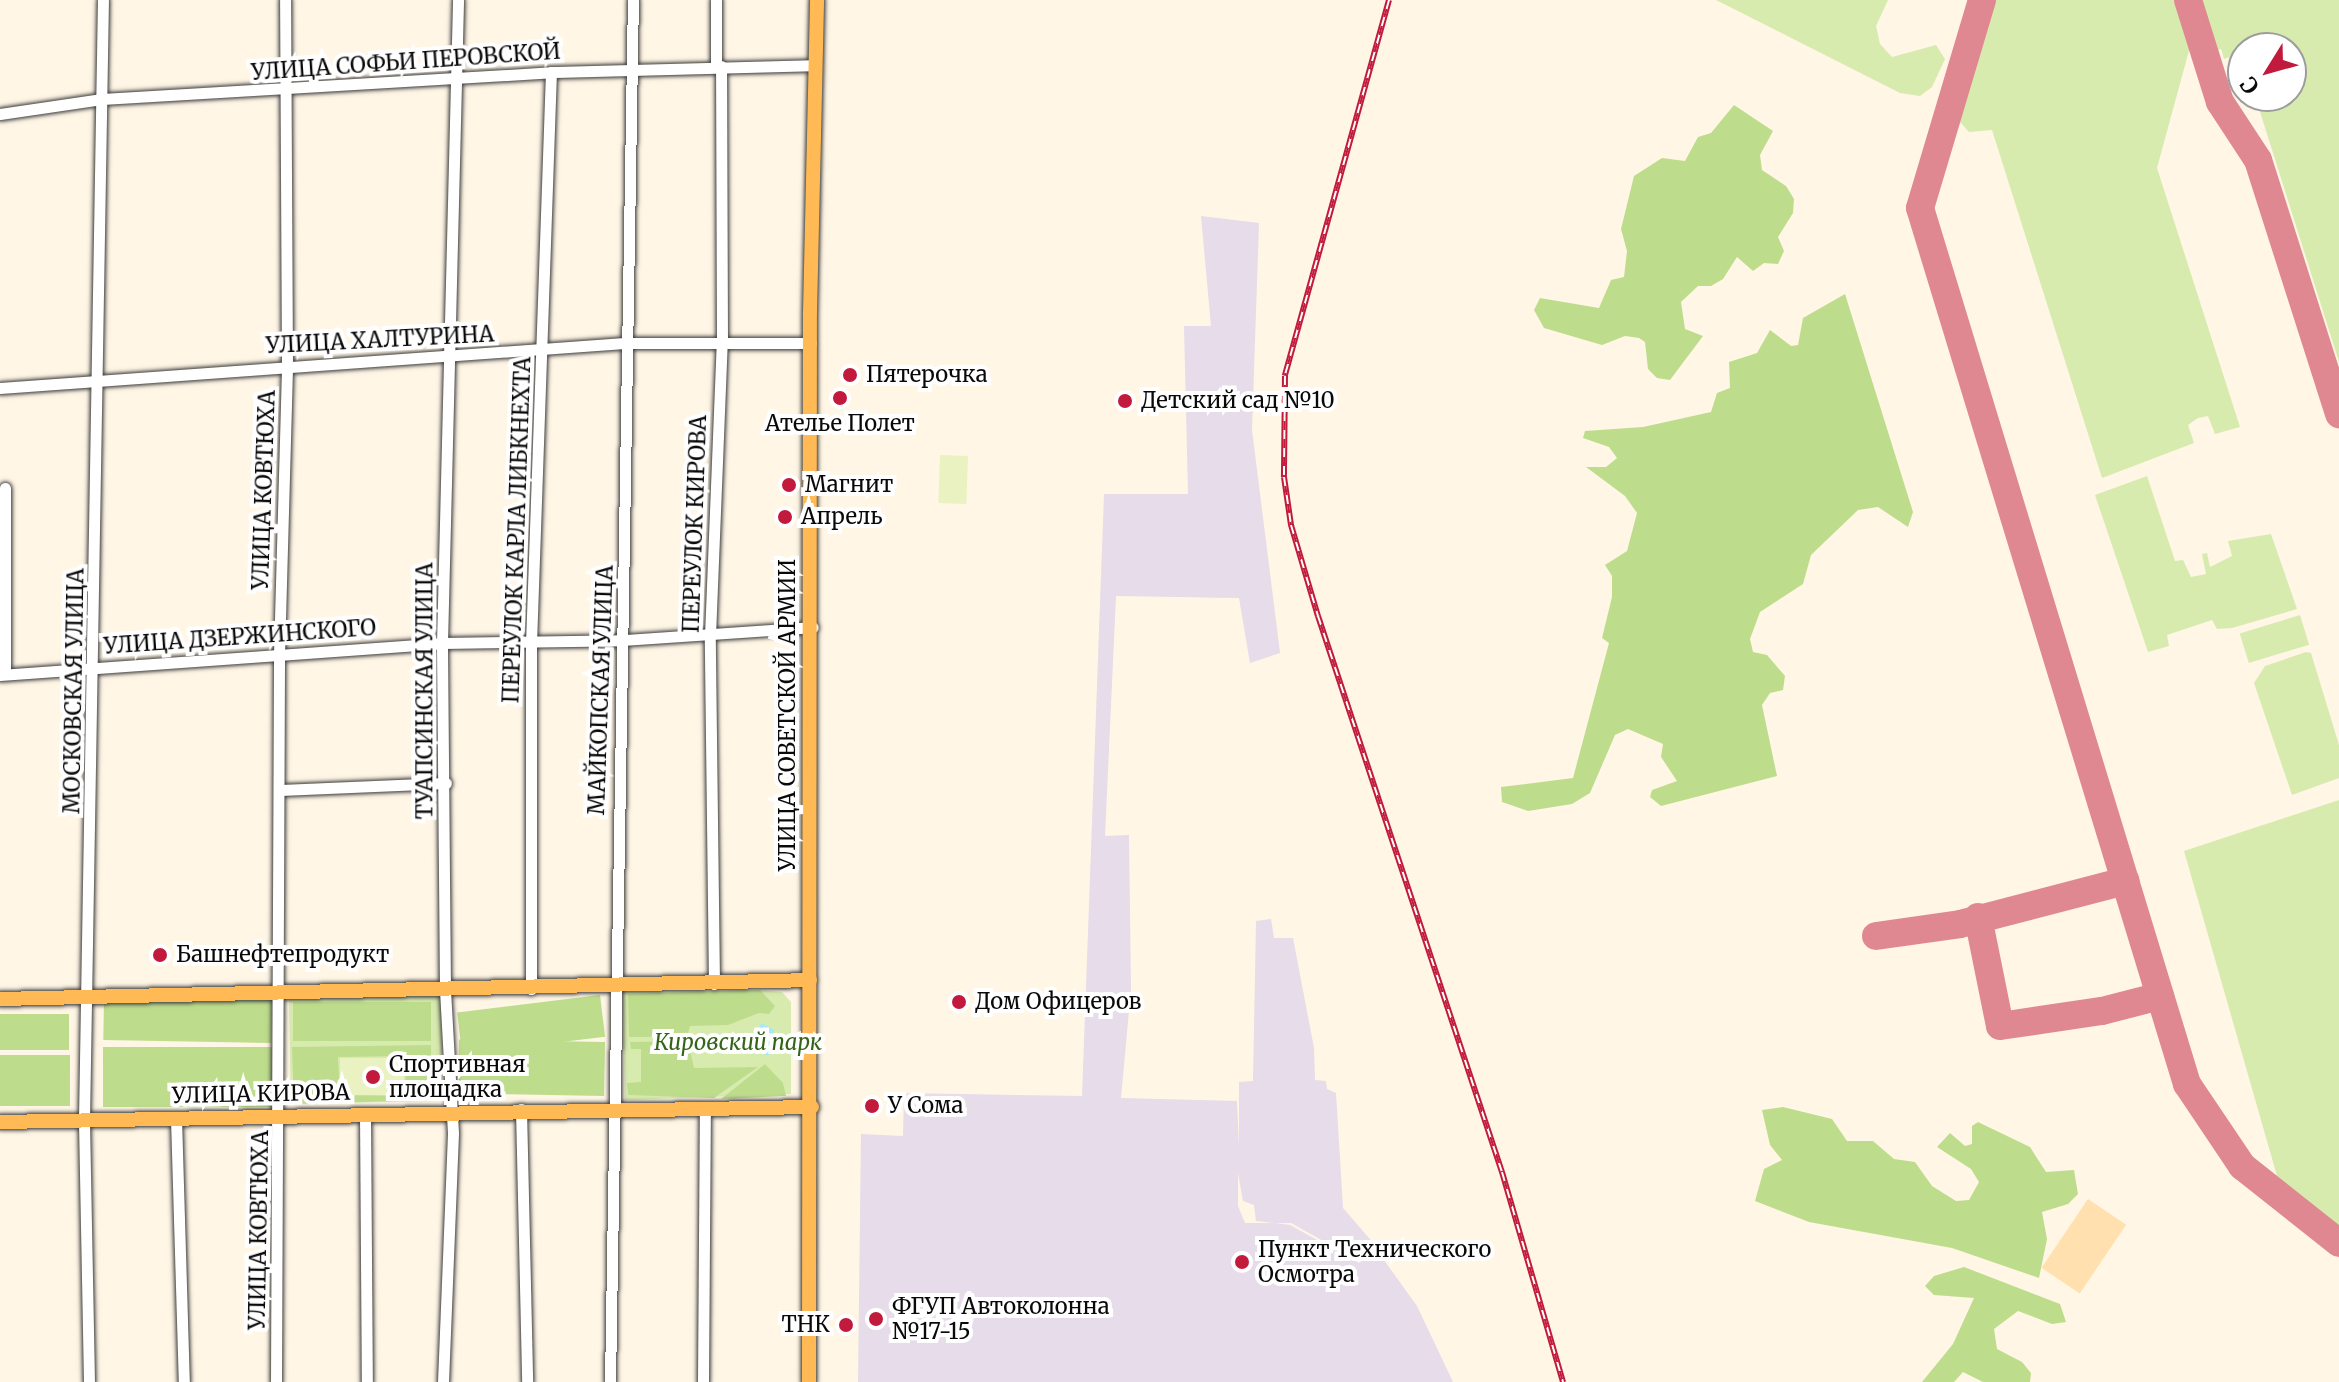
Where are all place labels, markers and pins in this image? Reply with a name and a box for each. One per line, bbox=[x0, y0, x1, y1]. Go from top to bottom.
place label: Пятерочка bbox=[866, 362, 988, 388]
marker: Пятерочка bbox=[841, 366, 859, 384]
place label: Детский сад №10 bbox=[1141, 388, 1335, 414]
marker: Ателье Полет bbox=[831, 389, 849, 407]
marker: Детский сад №10 bbox=[1116, 392, 1134, 410]
place label: Ателье Полет bbox=[765, 411, 915, 437]
place label: Магнит bbox=[805, 472, 893, 498]
marker: Магнит bbox=[780, 476, 798, 494]
place label: Апрель bbox=[801, 504, 882, 530]
marker: Апрель bbox=[776, 508, 794, 526]
place label: Башнефтепродукт bbox=[176, 942, 389, 968]
marker: Башнефтепродукт bbox=[151, 946, 169, 964]
place label: Дом Офицеров bbox=[975, 989, 1141, 1015]
marker: Дом Офицеров bbox=[950, 993, 968, 1011]
place label: Спортивная площадка bbox=[389, 1051, 526, 1102]
marker: Спортивная площадка bbox=[364, 1068, 382, 1086]
place label: У Сома bbox=[888, 1093, 963, 1119]
marker: У Сома bbox=[863, 1097, 881, 1115]
place label: Пункт Технического Осмотра bbox=[1258, 1236, 1491, 1288]
marker: Пункт Технического Осмотра bbox=[1233, 1253, 1251, 1271]
place label: ФГУП Автоколонна №17-15 bbox=[892, 1293, 1110, 1344]
marker: ФГУП Автоколонна №17-15 bbox=[867, 1310, 885, 1328]
place label: ТНК bbox=[781, 1312, 830, 1338]
marker: ТНК bbox=[837, 1316, 855, 1334]

